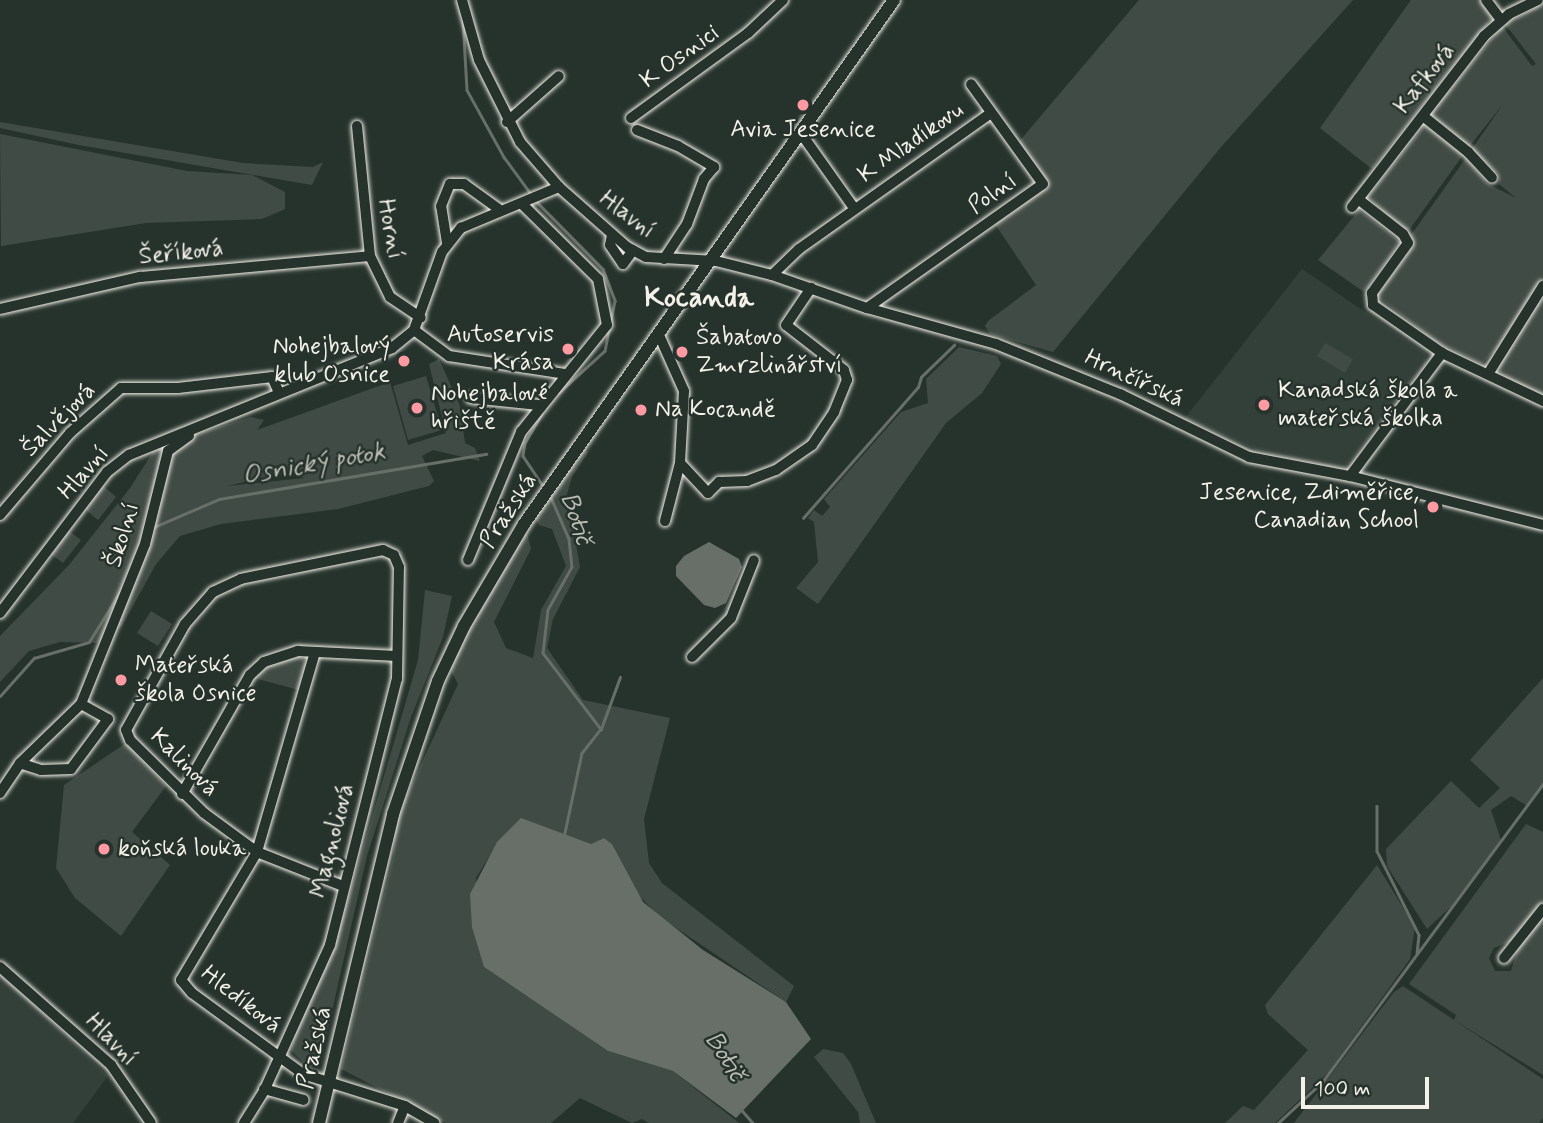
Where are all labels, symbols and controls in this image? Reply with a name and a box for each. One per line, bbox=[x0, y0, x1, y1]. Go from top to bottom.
street label: K Osnici bbox=[637, 20, 723, 94]
street label: Kafková bbox=[1388, 38, 1462, 120]
street label: K Mladíkovu bbox=[852, 96, 970, 190]
marker: Avia Jesenice bbox=[795, 97, 811, 113]
place label: Avia Jesenice bbox=[730, 116, 876, 144]
street label: Polní bbox=[963, 167, 1023, 221]
street label: Hlavní bbox=[593, 185, 661, 245]
street label: Horní bbox=[371, 197, 409, 261]
street label: Šeříková bbox=[137, 234, 225, 272]
district label: Kocanda bbox=[644, 282, 754, 316]
place label: Autoservis Krása bbox=[447, 321, 554, 377]
place label: Šabatovo Zmrzlinářství bbox=[696, 324, 842, 380]
place label: Nohejbalový klub Osnice bbox=[273, 333, 390, 389]
marker: Autoservis Krása bbox=[560, 341, 576, 357]
marker: Šabatovo Zmrzlinářství bbox=[674, 344, 690, 360]
street label: Hrnčířská bbox=[1080, 344, 1188, 414]
marker: Nohejbalový klub Osnice bbox=[396, 353, 412, 369]
street label: Šalvějová bbox=[16, 377, 102, 463]
place label: Kanadská škola a mateřská školka bbox=[1278, 377, 1455, 433]
place label: Nohejbalové hřiště bbox=[431, 380, 548, 436]
place label: Na Kocandě bbox=[655, 396, 781, 424]
marker: Kanadská škola a mateřská školka bbox=[1256, 397, 1272, 413]
marker: Nohejbalové hřiště bbox=[409, 400, 425, 416]
marker: Na Kocandě bbox=[633, 402, 649, 418]
water label: Osnický potok bbox=[240, 437, 388, 493]
street label: Hlavní bbox=[52, 440, 116, 506]
street label: Pražská bbox=[474, 468, 544, 554]
place label: Jesenice, Zdiměřice, Canadian School bbox=[1199, 479, 1419, 535]
water label: Botič bbox=[552, 489, 598, 549]
street label: Školní bbox=[100, 499, 146, 571]
marker: Jesenice, Zdiměřice, Canadian School bbox=[1425, 499, 1441, 515]
place label: Mateřská škola Osnice bbox=[135, 652, 259, 708]
marker: Mateřská škola Osnice bbox=[113, 672, 129, 688]
street label: Kalinová bbox=[144, 723, 224, 803]
street label: Magnoliová bbox=[305, 781, 361, 901]
place label: koňská louka bbox=[118, 835, 246, 863]
marker: koňská louka bbox=[96, 841, 112, 857]
street label: Hledíková bbox=[195, 959, 287, 1041]
street label: Pražská bbox=[292, 1004, 338, 1092]
street label: Hlavní bbox=[79, 1007, 143, 1073]
water label: Botič bbox=[696, 1026, 752, 1088]
scale bar bbox=[1305, 1064, 1433, 1108]
text: 100 m bbox=[1314, 1075, 1370, 1103]

